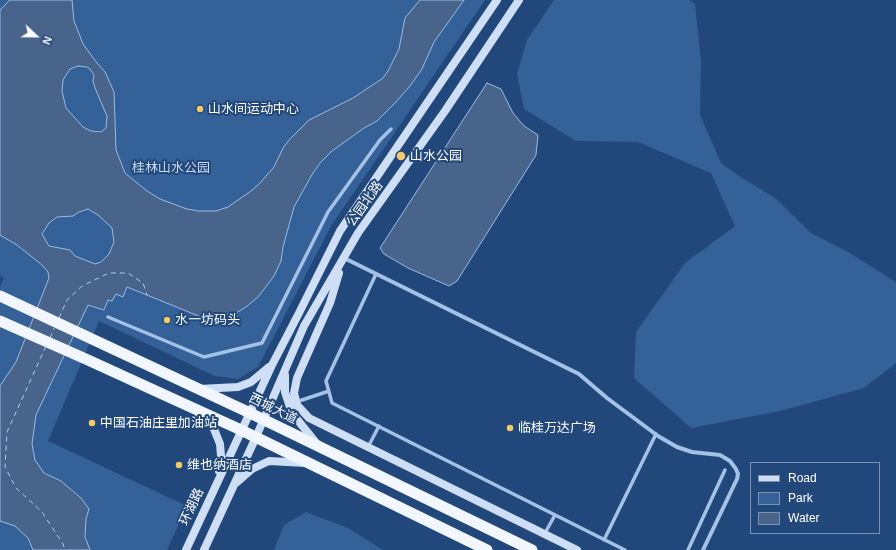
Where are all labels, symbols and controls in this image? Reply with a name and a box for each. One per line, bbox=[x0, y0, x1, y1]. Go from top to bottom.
north arrow bbox=[16, 16, 56, 56]
text: N bbox=[40, 35, 54, 46]
place label: 山水间运动中心 bbox=[208, 101, 299, 117]
marker: 山水间运动中心 bbox=[195, 104, 205, 114]
place label: 山水公园 bbox=[410, 148, 462, 164]
marker: 山水公园 bbox=[395, 150, 407, 162]
park label: 桂林山水公园 bbox=[132, 160, 210, 176]
street label: 公园北路 bbox=[344, 178, 386, 230]
place label: 水一坊码头 bbox=[175, 312, 240, 328]
marker: 水一坊码头 bbox=[162, 315, 172, 325]
street label: 西城大道 bbox=[246, 391, 300, 427]
place label: 中国石油庄里加油站 bbox=[100, 415, 217, 431]
marker: 中国石油庄里加油站 bbox=[87, 418, 97, 428]
place label: 临桂万达广场 bbox=[518, 420, 596, 436]
marker: 临桂万达广场 bbox=[505, 423, 515, 433]
place label: 维也纳酒店 bbox=[187, 457, 252, 473]
marker: 维也纳酒店 bbox=[174, 460, 184, 470]
legend bbox=[750, 462, 880, 534]
text: Road bbox=[788, 471, 817, 485]
street label: 环湖路 bbox=[177, 486, 207, 528]
text: Park bbox=[788, 491, 813, 505]
text: Water bbox=[788, 511, 820, 525]

